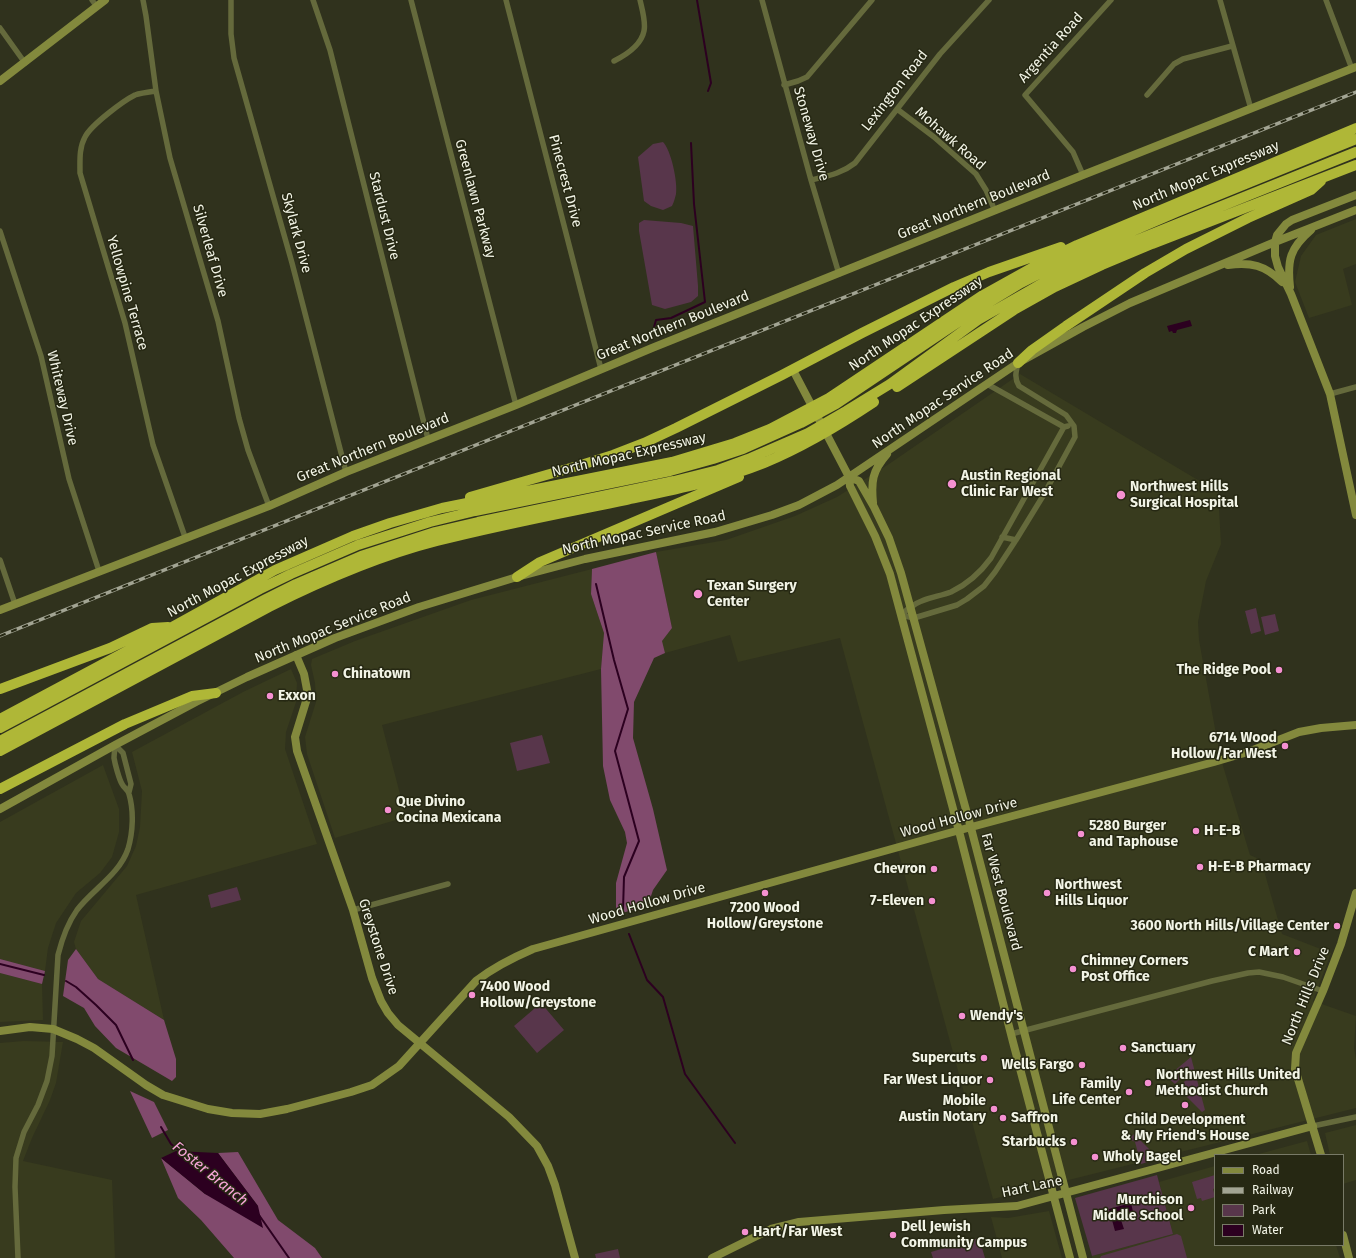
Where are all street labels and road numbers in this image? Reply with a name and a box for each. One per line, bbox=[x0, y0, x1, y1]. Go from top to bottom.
street label: Argentia Road bbox=[1015, 9, 1087, 87]
street label: Lexington Road bbox=[858, 47, 932, 135]
street label: Stoneway Drive bbox=[790, 85, 832, 183]
street label: Mohawk Road bbox=[911, 104, 989, 174]
street label: Pinecrest Drive bbox=[545, 133, 585, 229]
street label: North Mopac Expressway bbox=[1130, 137, 1282, 215]
street label: Greenlawn Parkway bbox=[451, 138, 499, 260]
street label: Great Northern Boulevard bbox=[895, 167, 1053, 243]
street label: Stardust Drive bbox=[365, 170, 403, 262]
street label: Skylark Drive bbox=[277, 191, 315, 275]
street label: Silverleaf Drive bbox=[189, 203, 231, 299]
street label: Yellowpine Terrace bbox=[103, 234, 151, 352]
street label: North Mopac Expressway bbox=[846, 273, 986, 375]
street label: Great Northern Boulevard bbox=[594, 288, 752, 364]
street label: North Mopac Service Road bbox=[869, 345, 1017, 453]
street label: Whiteway Drive bbox=[43, 349, 81, 447]
street label: Great Northern Boulevard bbox=[294, 410, 452, 486]
street label: North Mopac Expressway bbox=[550, 429, 708, 481]
street label: North Mopac Service Road bbox=[561, 507, 727, 559]
street label: North Mopac Expressway bbox=[164, 533, 312, 621]
street label: North Mopac Service Road bbox=[252, 589, 414, 667]
street label: Wood Hollow Drive bbox=[899, 794, 1019, 842]
street label: Far West Boulevard bbox=[977, 831, 1025, 953]
street label: Wood Hollow Drive bbox=[587, 879, 707, 929]
street label: Greystone Drive bbox=[355, 897, 401, 997]
street label: North Hills Drive bbox=[1279, 944, 1333, 1048]
street label: Hart Lane bbox=[1000, 1172, 1064, 1202]

